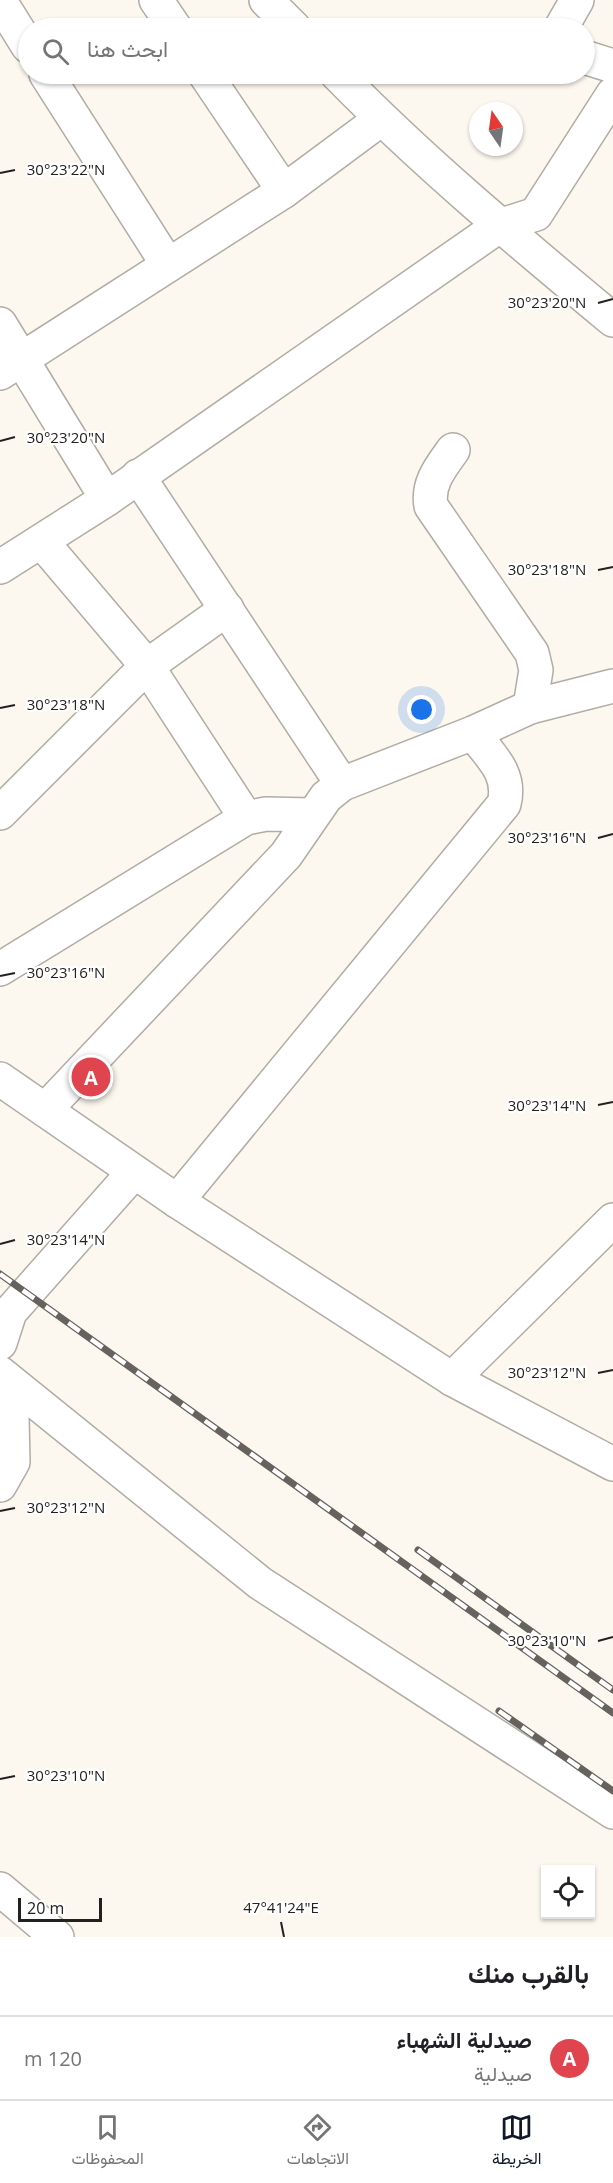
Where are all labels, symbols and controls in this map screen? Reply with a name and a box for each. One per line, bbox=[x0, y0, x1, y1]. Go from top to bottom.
search box bbox=[18, 18, 595, 84]
text: ابحث هنا bbox=[87, 33, 168, 63]
icon: search bbox=[39, 35, 72, 68]
north arrow bbox=[469, 102, 523, 156]
text: 30°23'22"N bbox=[27, 159, 105, 179]
text: 30°23'20"N bbox=[508, 292, 586, 312]
text: 30°23'20"N bbox=[27, 427, 105, 447]
text: 30°23'18"N bbox=[508, 559, 586, 579]
text: 30°23'18"N bbox=[27, 694, 105, 714]
your location bbox=[407, 695, 436, 724]
text: 30°23'16"N bbox=[508, 827, 586, 847]
text: 30°23'16"N bbox=[27, 962, 105, 982]
pin: A bbox=[72, 1054, 110, 1100]
text: 30°23'14"N bbox=[508, 1095, 586, 1115]
text: 30°23'14"N bbox=[27, 1229, 105, 1249]
text: 30°23'12"N bbox=[508, 1362, 586, 1382]
text: 30°23'12"N bbox=[27, 1497, 105, 1517]
text: 30°23'10"N bbox=[508, 1630, 586, 1650]
text: 30°23'10"N bbox=[27, 1765, 105, 1785]
map controls bbox=[541, 1865, 595, 1919]
button: locate bbox=[541, 1865, 595, 1919]
scale bar bbox=[18, 1895, 102, 1922]
text: 20 m bbox=[27, 1897, 64, 1919]
text: 47°41'24"E bbox=[243, 1897, 319, 1917]
text: بالقرب منك bbox=[468, 1955, 589, 1991]
text: صيدلية الشهباء bbox=[396, 2024, 532, 2054]
text: 120 m bbox=[24, 2045, 82, 2072]
text: A bbox=[563, 2045, 576, 2072]
text: صيدلية bbox=[474, 2060, 532, 2087]
tab: المحفوظات bbox=[72, 2111, 144, 2173]
tab: الاتجاهات bbox=[287, 2111, 349, 2173]
tab: الخريطة bbox=[492, 2111, 541, 2173]

